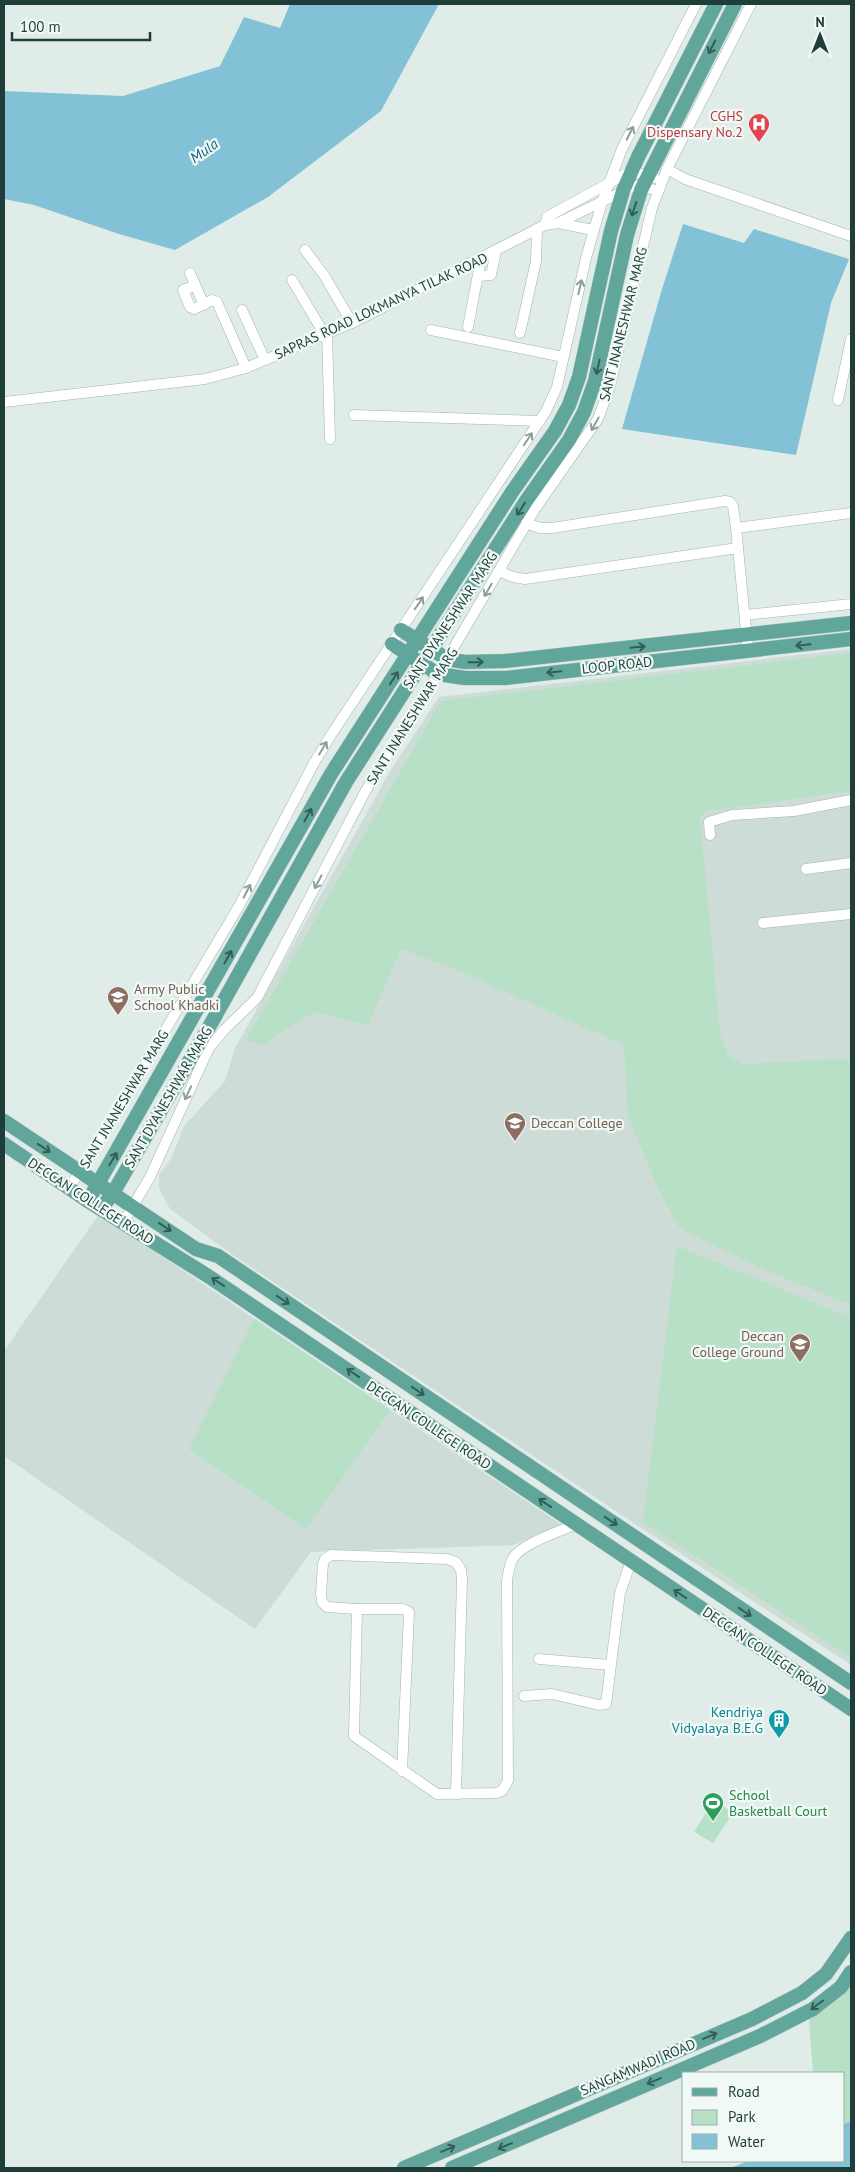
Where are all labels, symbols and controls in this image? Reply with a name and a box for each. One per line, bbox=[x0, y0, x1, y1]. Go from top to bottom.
scale bar bbox=[12, 10, 150, 42]
north arrow bbox=[795, 10, 845, 60]
text: N bbox=[815, 13, 825, 31]
text: 100 m bbox=[20, 17, 61, 36]
one-way arrow bbox=[707, 39, 716, 54]
place label: CGHS Dispensary No.2 bbox=[647, 107, 743, 141]
hospital icon: CGHS Dispensary No.2 bbox=[747, 112, 771, 143]
one-way arrow bbox=[626, 126, 635, 141]
water label: Mula bbox=[186, 134, 222, 167]
one-way arrow bbox=[629, 201, 639, 217]
street label: SANT JNANESHWAR MARG bbox=[595, 245, 651, 403]
street label: SAPRAS ROAD LOKMANYA TILAK ROAD bbox=[272, 249, 490, 363]
one-way arrow bbox=[576, 279, 585, 295]
one-way arrow bbox=[593, 359, 602, 375]
one-way arrow bbox=[590, 416, 599, 431]
one-way arrow bbox=[523, 432, 533, 446]
one-way arrow bbox=[515, 501, 525, 515]
street label: SANT DYANESHWAR MARG bbox=[399, 548, 501, 692]
one-way arrow bbox=[482, 582, 492, 596]
one-way arrow bbox=[414, 597, 424, 611]
one-way arrow bbox=[795, 640, 811, 650]
one-way arrow bbox=[630, 642, 646, 652]
street label: SANT JNANESHWAR MARG bbox=[362, 644, 462, 788]
street label: LOOP ROAD bbox=[581, 652, 653, 678]
one-way arrow bbox=[468, 657, 484, 667]
one-way arrow bbox=[547, 667, 563, 677]
one-way arrow bbox=[389, 671, 399, 685]
one-way arrow bbox=[319, 741, 329, 755]
one-way arrow bbox=[303, 809, 313, 823]
one-way arrow bbox=[312, 874, 322, 889]
one-way arrow bbox=[242, 884, 252, 899]
one-way arrow bbox=[223, 950, 233, 964]
place label: Army Public School Khadki bbox=[134, 980, 219, 1014]
school or university icon: Army Public School Khadki bbox=[106, 985, 130, 1016]
street label: SANT DYANESHWAR MARG bbox=[120, 1023, 216, 1171]
street label: SANT JNANESHWAR MARG bbox=[75, 1026, 173, 1172]
one-way arrow bbox=[183, 1085, 192, 1100]
school or university icon: Deccan College bbox=[503, 1111, 527, 1142]
place label: Deccan College bbox=[531, 1114, 623, 1132]
one-way arrow bbox=[37, 1143, 51, 1153]
one-way arrow bbox=[108, 1152, 118, 1166]
street label: DECCAN COLLEGE ROAD bbox=[25, 1154, 157, 1248]
one-way arrow bbox=[157, 1223, 171, 1233]
one-way arrow bbox=[211, 1277, 225, 1287]
one-way arrow bbox=[276, 1295, 290, 1305]
place label: Deccan College Ground bbox=[692, 1327, 784, 1361]
school or university icon: Deccan College Ground bbox=[788, 1332, 812, 1363]
one-way arrow bbox=[346, 1368, 360, 1378]
street label: DECCAN COLLEGE ROAD bbox=[363, 1377, 495, 1473]
one-way arrow bbox=[411, 1386, 425, 1396]
one-way arrow bbox=[539, 1498, 553, 1508]
one-way arrow bbox=[603, 1516, 617, 1526]
one-way arrow bbox=[673, 1589, 687, 1599]
street label: DECCAN COLLEGE ROAD bbox=[699, 1603, 831, 1699]
one-way arrow bbox=[738, 1607, 752, 1617]
place label: Kendriya Vidyalaya B.E.G bbox=[671, 1703, 763, 1737]
building icon: Kendriya Vidyalaya B.E.G bbox=[767, 1708, 791, 1739]
place label: School Basketball Court bbox=[729, 1786, 828, 1820]
sports icon: School Basketball Court bbox=[701, 1791, 725, 1822]
one-way arrow bbox=[811, 2000, 824, 2011]
one-way arrow bbox=[702, 2031, 717, 2041]
street label: SANGAMWADI ROAD bbox=[578, 2035, 698, 2099]
legend bbox=[682, 2072, 845, 2162]
one-way arrow bbox=[647, 2077, 662, 2087]
text: Road bbox=[728, 2082, 760, 2101]
text: Park bbox=[728, 2107, 756, 2126]
text: Water bbox=[728, 2132, 765, 2151]
one-way arrow bbox=[498, 2141, 513, 2151]
one-way arrow bbox=[440, 2144, 455, 2153]

